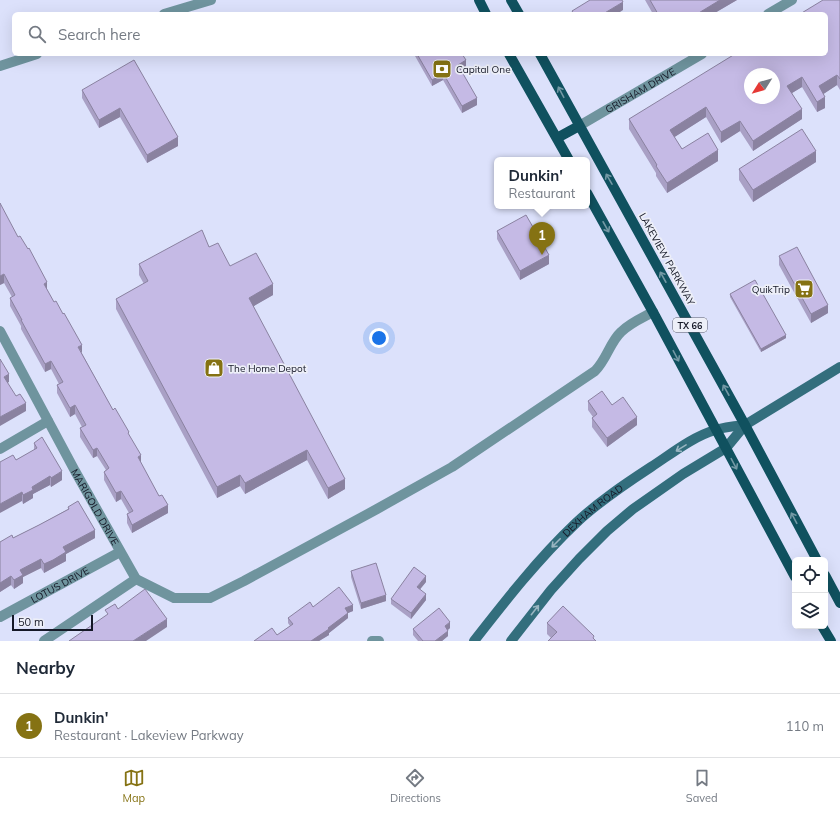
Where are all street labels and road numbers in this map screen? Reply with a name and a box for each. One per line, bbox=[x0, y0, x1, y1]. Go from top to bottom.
street label: GRISHAM DRIVE bbox=[603, 64, 678, 116]
street label: LAKEVIEW PARKWAY bbox=[636, 211, 698, 308]
road number: TX 66 bbox=[673, 318, 707, 332]
street label: MARIGOLD DRIVE bbox=[68, 466, 122, 548]
street label: DEXHAM ROAD bbox=[559, 481, 626, 539]
street label: LOTUS DRIVE bbox=[28, 563, 91, 606]

